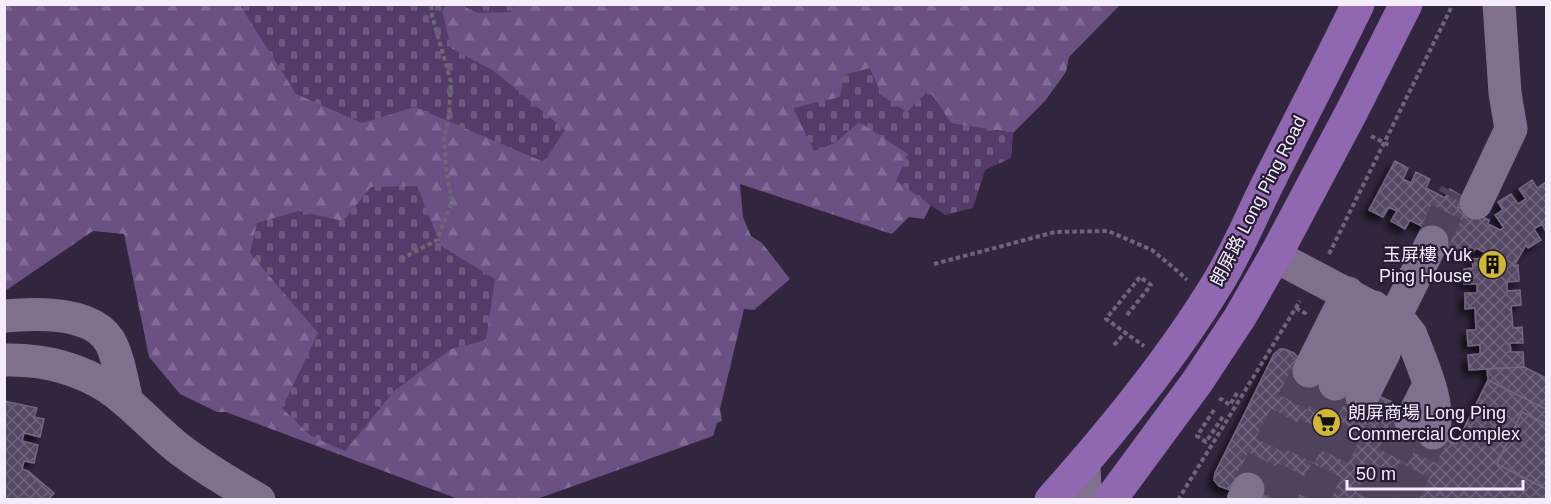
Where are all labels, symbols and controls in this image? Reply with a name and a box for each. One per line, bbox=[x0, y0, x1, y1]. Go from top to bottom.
street label: 朗屏路 Long Ping Road bbox=[1206, 113, 1310, 289]
place label: 玉屏樓 Yuk Ping House bbox=[1379, 245, 1473, 286]
building icon: 玉屏樓 Yuk Ping House bbox=[1477, 249, 1509, 281]
place label: 朗屏商場 Long Ping Commercial Complex bbox=[1348, 403, 1520, 444]
supermarket icon: 朗屏商場 Long Ping Commercial Complex bbox=[1311, 407, 1343, 439]
scale bar bbox=[1347, 453, 1522, 491]
text: 50 m bbox=[1356, 464, 1396, 484]

